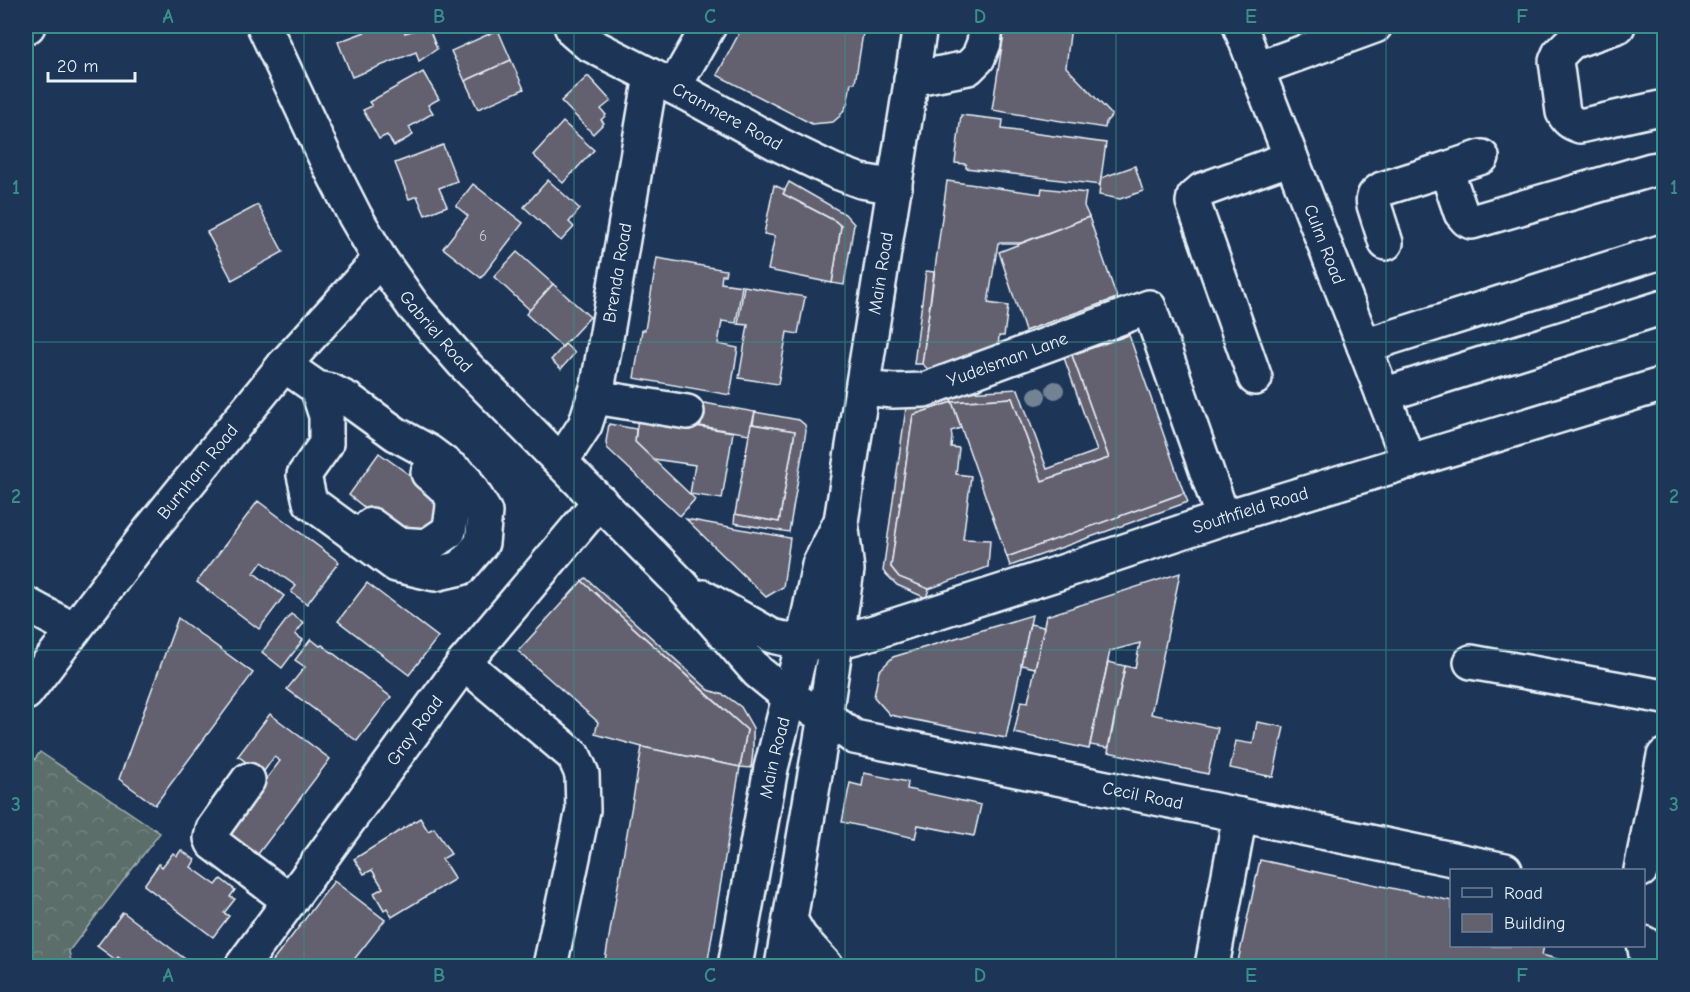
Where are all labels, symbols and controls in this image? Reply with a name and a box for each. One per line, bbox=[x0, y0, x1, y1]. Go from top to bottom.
text: A bbox=[162, 5, 174, 28]
text: B bbox=[433, 5, 445, 28]
text: C bbox=[704, 5, 716, 28]
text: D bbox=[974, 5, 986, 28]
text: E bbox=[1245, 5, 1257, 28]
text: F bbox=[1516, 5, 1528, 28]
scale bar bbox=[48, 45, 135, 83]
text: 20 m bbox=[57, 56, 98, 77]
street label: Cranmere Road bbox=[669, 78, 786, 155]
text: 1 bbox=[12, 176, 20, 199]
text: 1 bbox=[1670, 176, 1678, 199]
street label: Culm Road bbox=[1300, 201, 1350, 287]
street label: Brenda Road bbox=[598, 221, 636, 324]
house number: 6 bbox=[479, 227, 487, 245]
street label: Main Road bbox=[864, 230, 897, 316]
street label: Gabriel Road bbox=[395, 286, 477, 377]
street label: Yudelsman Lane bbox=[944, 327, 1071, 391]
street label: Burnham Road bbox=[153, 420, 242, 523]
street label: Southfield Road bbox=[1190, 482, 1311, 538]
text: 2 bbox=[11, 485, 21, 508]
text: 2 bbox=[1669, 485, 1679, 508]
street label: Gray Road bbox=[382, 691, 447, 770]
street label: Main Road bbox=[755, 715, 794, 800]
street label: Cecil Road bbox=[1101, 777, 1185, 814]
text: 3 bbox=[11, 793, 21, 816]
text: 3 bbox=[1669, 793, 1679, 816]
legend bbox=[1450, 869, 1645, 947]
text: Road bbox=[1504, 883, 1543, 904]
text: Building bbox=[1504, 913, 1566, 934]
text: A bbox=[162, 964, 174, 987]
text: B bbox=[433, 964, 445, 987]
text: C bbox=[704, 964, 716, 987]
text: D bbox=[974, 964, 986, 987]
text: E bbox=[1245, 964, 1257, 987]
text: F bbox=[1516, 964, 1528, 987]

